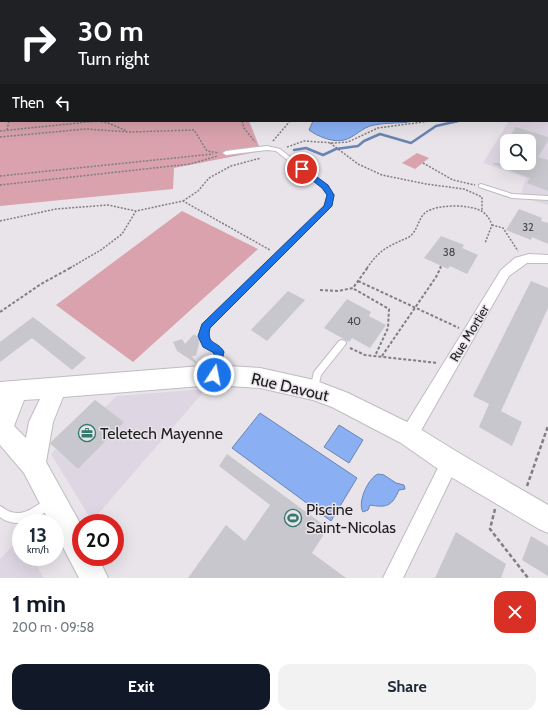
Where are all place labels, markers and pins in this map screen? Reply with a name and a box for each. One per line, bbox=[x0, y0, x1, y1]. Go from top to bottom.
pin bbox=[285, 152, 319, 186]
office icon: Teletech Mayenne bbox=[77, 423, 97, 443]
place label: Teletech Mayenne bbox=[100, 424, 223, 443]
place label: Piscine Saint-Nicolas bbox=[306, 500, 396, 537]
sports icon: Piscine Saint-Nicolas bbox=[283, 508, 303, 528]

